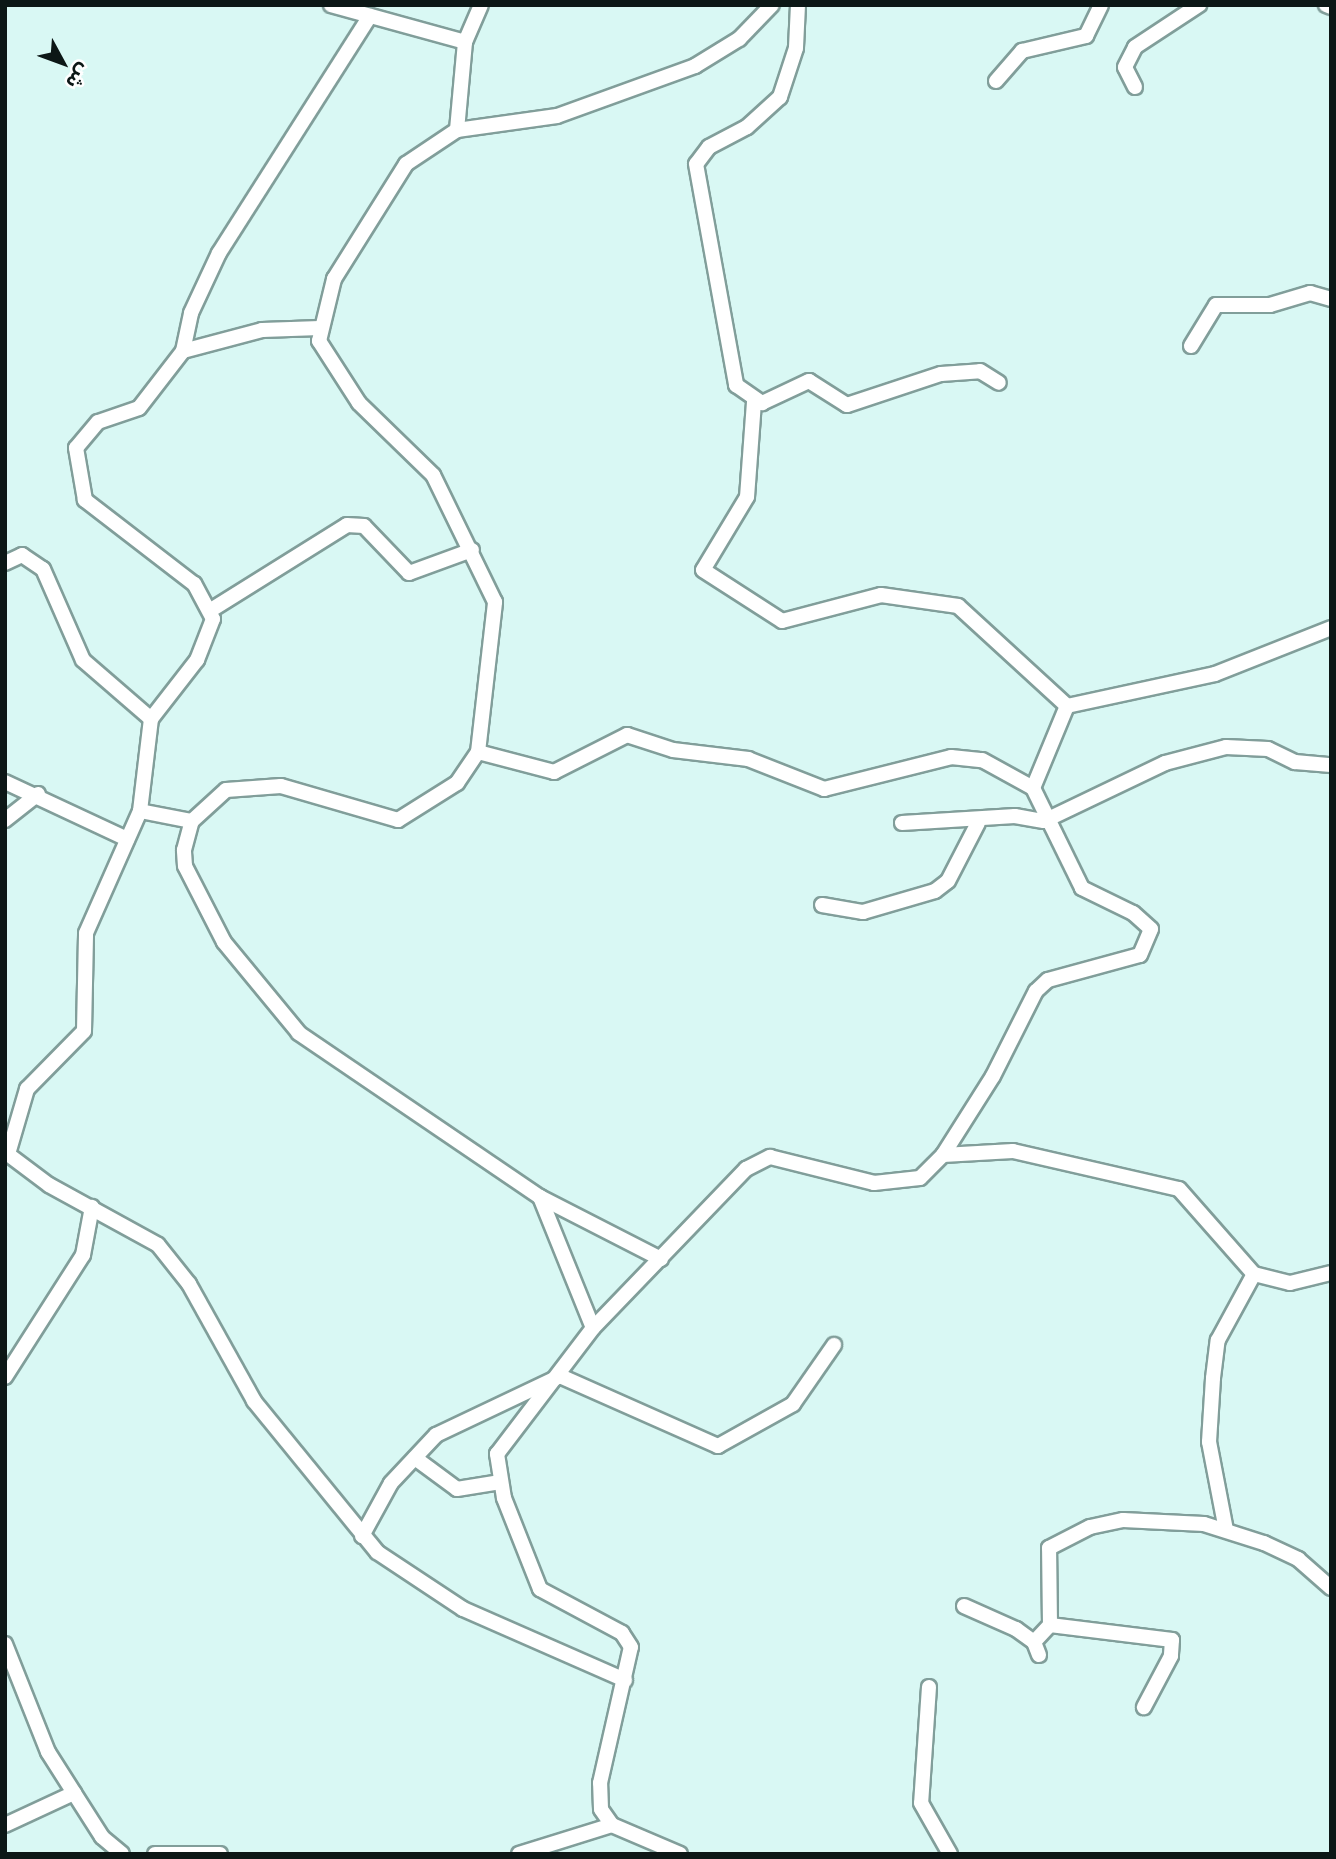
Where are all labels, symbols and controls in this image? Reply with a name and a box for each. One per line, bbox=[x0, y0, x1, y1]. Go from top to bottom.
north arrow bbox=[28, 28, 98, 98]
text: ش bbox=[62, 60, 96, 94]

